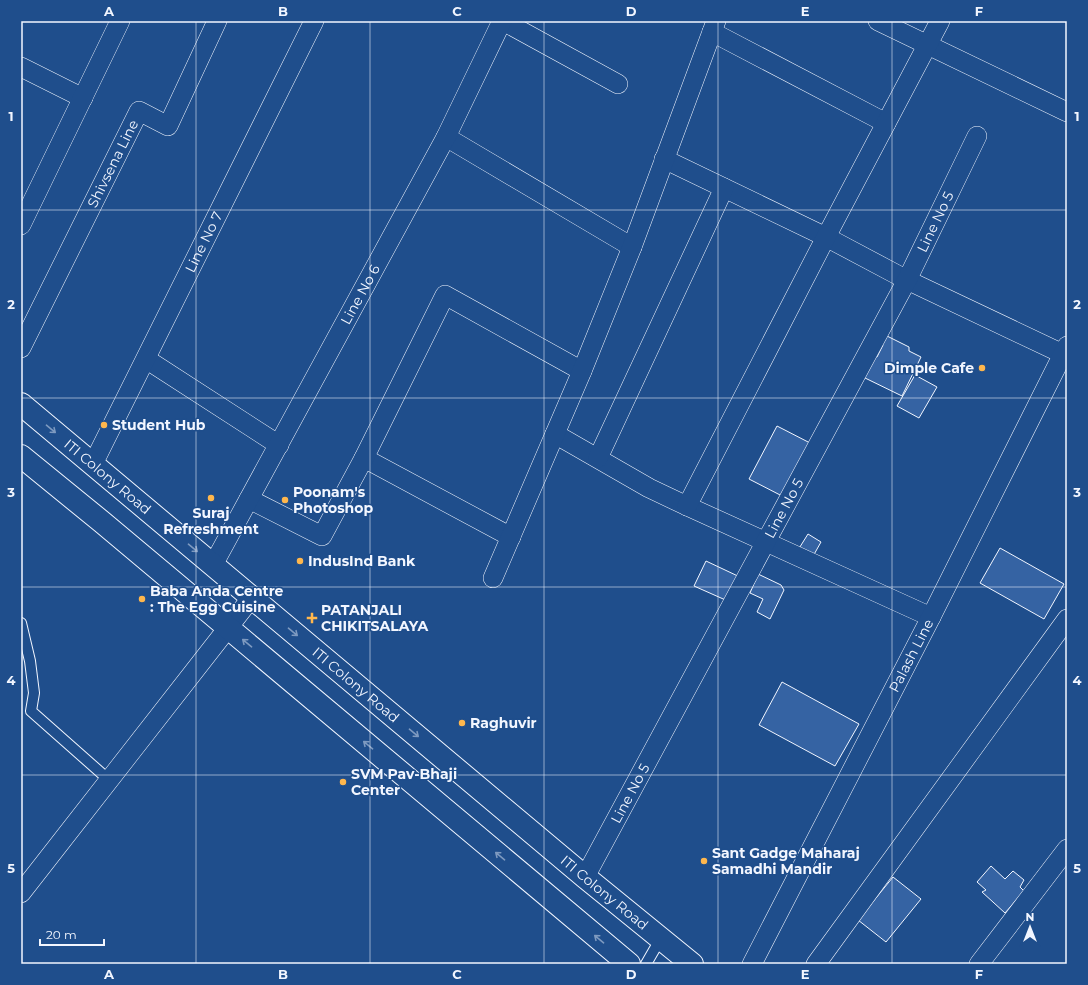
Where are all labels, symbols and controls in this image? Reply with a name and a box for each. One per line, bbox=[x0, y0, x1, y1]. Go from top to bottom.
text: A bbox=[103, 3, 115, 19]
text: B bbox=[278, 3, 288, 19]
text: C bbox=[452, 3, 462, 19]
text: D bbox=[626, 3, 637, 19]
text: E bbox=[801, 3, 810, 19]
text: F bbox=[975, 3, 983, 19]
text: 1 bbox=[8, 108, 14, 124]
text: 1 bbox=[1074, 108, 1080, 124]
street label: Shivsena Line bbox=[83, 117, 142, 211]
street label: Line No 5 bbox=[913, 188, 958, 255]
street label: Line No 7 bbox=[181, 209, 226, 276]
street label: Line No 6 bbox=[337, 261, 384, 328]
text: 2 bbox=[7, 296, 15, 312]
text: 2 bbox=[1073, 296, 1081, 312]
place label: Dimple Cafe bbox=[884, 359, 974, 377]
marker: Dimple Cafe bbox=[977, 363, 987, 373]
place label: Student Hub bbox=[112, 416, 206, 434]
marker: Student Hub bbox=[99, 420, 109, 430]
one-way arrow bbox=[46, 424, 56, 433]
street label: ITI Colony Road bbox=[60, 435, 155, 518]
street label: Line No 5 bbox=[760, 475, 807, 541]
place label: Poonam's Photoshop bbox=[293, 483, 374, 517]
text: 3 bbox=[6, 484, 15, 500]
text: 3 bbox=[1072, 484, 1081, 500]
marker: Suraj Refreshment bbox=[206, 493, 216, 503]
marker: Poonam's Photoshop bbox=[280, 495, 290, 505]
place label: Suraj Refreshment bbox=[163, 504, 259, 538]
one-way arrow bbox=[188, 544, 199, 553]
place label: IndusInd Bank bbox=[308, 552, 416, 570]
marker: IndusInd Bank bbox=[295, 556, 305, 566]
place label: Baba Anda Centre : The Egg Cuisine bbox=[150, 582, 284, 616]
marker: Baba Anda Centre : The Egg Cuisine bbox=[137, 594, 147, 604]
place label: PATANJALI CHIKITSALAYA bbox=[321, 601, 428, 635]
marker: PATANJALI CHIKITSALAYA bbox=[306, 612, 318, 624]
street label: Palash Line bbox=[885, 616, 937, 695]
one-way arrow bbox=[288, 627, 298, 636]
one-way arrow bbox=[242, 639, 253, 648]
street label: ITI Colony Road bbox=[309, 643, 403, 726]
text: 4 bbox=[7, 672, 16, 688]
text: 4 bbox=[1073, 672, 1082, 688]
place label: Raghuvir bbox=[470, 714, 537, 732]
marker: Raghuvir bbox=[457, 718, 467, 728]
one-way arrow bbox=[409, 729, 419, 738]
one-way arrow bbox=[363, 740, 374, 749]
street label: Line No 5 bbox=[607, 760, 654, 826]
place label: SVM Pav-Bhaji Center bbox=[351, 765, 457, 799]
marker: SVM Pav-Bhaji Center bbox=[338, 777, 348, 787]
place label: Sant Gadge Maharaj Samadhi Mandir bbox=[712, 844, 860, 878]
one-way arrow bbox=[495, 851, 505, 860]
street label: ITI Colony Road bbox=[557, 851, 652, 934]
marker: Sant Gadge Maharaj Samadhi Mandir bbox=[699, 856, 709, 866]
text: 5 bbox=[7, 860, 15, 876]
text: 5 bbox=[1073, 860, 1081, 876]
north arrow bbox=[1010, 907, 1050, 947]
text: N bbox=[1026, 910, 1034, 924]
scale bar bbox=[40, 921, 104, 947]
text: 20 m bbox=[46, 927, 77, 942]
one-way arrow bbox=[594, 935, 605, 944]
text: A bbox=[103, 966, 115, 982]
text: B bbox=[278, 966, 288, 982]
text: C bbox=[452, 966, 462, 982]
text: D bbox=[626, 966, 637, 982]
text: E bbox=[801, 966, 810, 982]
text: F bbox=[975, 966, 983, 982]

